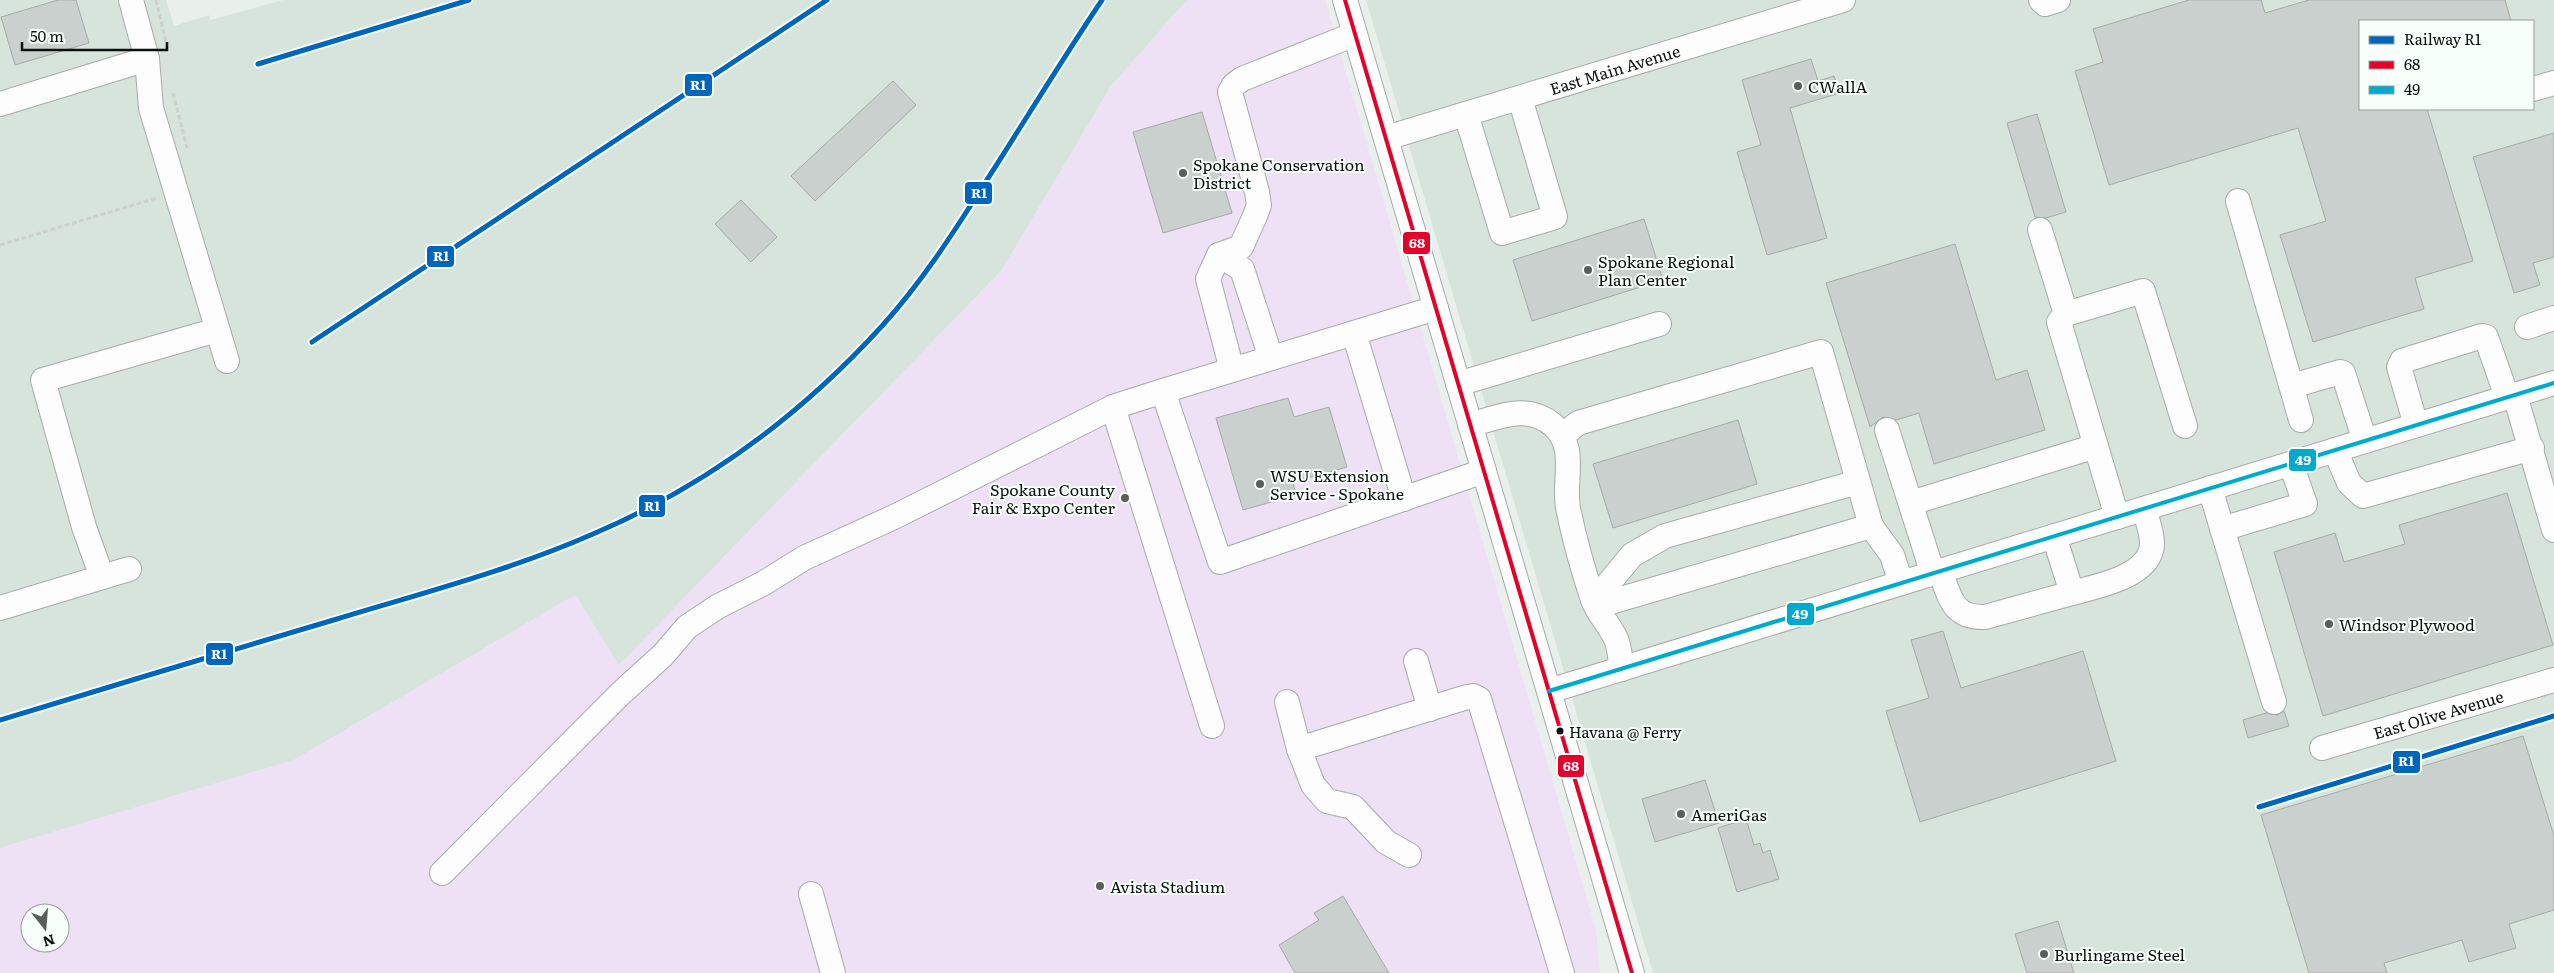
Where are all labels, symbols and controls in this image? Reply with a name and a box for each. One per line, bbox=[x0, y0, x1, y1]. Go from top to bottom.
scale bar bbox=[22, 20, 168, 52]
legend bbox=[2359, 20, 2534, 110]
text: 50 m bbox=[30, 24, 64, 47]
text: Railway R1 bbox=[2404, 27, 2481, 50]
street label: East Main Avenue bbox=[1547, 38, 1683, 100]
text: 68 bbox=[2404, 52, 2420, 75]
line badge: R1 bbox=[684, 73, 713, 97]
text: R1 bbox=[690, 74, 706, 94]
place label: CWallA bbox=[1808, 74, 1868, 98]
text: 49 bbox=[2404, 77, 2420, 100]
marker: CWallA bbox=[1792, 80, 1804, 92]
place label: Spokane Conservation District bbox=[1193, 152, 1365, 194]
marker: Spokane Conservation District bbox=[1177, 167, 1189, 179]
line badge: R1 bbox=[964, 181, 993, 205]
text: R1 bbox=[971, 182, 987, 202]
line badge: 68 bbox=[1402, 231, 1431, 255]
text: 68 bbox=[1409, 232, 1425, 252]
line badge: R1 bbox=[426, 245, 455, 268]
text: R1 bbox=[433, 245, 449, 265]
place label: Spokane Regional Plan Center bbox=[1598, 249, 1734, 291]
marker: Spokane Regional Plan Center bbox=[1582, 264, 1594, 276]
line badge: 49 bbox=[2288, 448, 2317, 472]
text: 49 bbox=[2295, 449, 2311, 469]
place label: WSU Extension Service - Spokane bbox=[1270, 463, 1404, 505]
place label: Spokane County Fair & Expo Center bbox=[972, 477, 1116, 519]
marker: WSU Extension Service - Spokane bbox=[1254, 478, 1266, 490]
marker: Spokane County Fair & Expo Center bbox=[1119, 492, 1131, 504]
line badge: R1 bbox=[638, 494, 666, 518]
text: R1 bbox=[644, 495, 660, 515]
line badge: 49 bbox=[1786, 602, 1815, 626]
text: 49 bbox=[1792, 603, 1808, 623]
place label: Windsor Plywood bbox=[2339, 612, 2475, 636]
marker: Windsor Plywood bbox=[2323, 618, 2335, 630]
line badge: R1 bbox=[205, 642, 234, 666]
text: R1 bbox=[211, 643, 227, 663]
street label: East Olive Avenue bbox=[2370, 684, 2506, 744]
place label: Havana @ Ferry bbox=[1569, 720, 1682, 743]
marker: Havana @ Ferry bbox=[1555, 726, 1565, 736]
line badge: R1 bbox=[2392, 750, 2421, 774]
text: R1 bbox=[2398, 750, 2414, 770]
line badge: 68 bbox=[1557, 754, 1585, 778]
text: 68 bbox=[1563, 755, 1579, 775]
place label: AmeriGas bbox=[1691, 802, 1767, 826]
marker: AmeriGas bbox=[1675, 808, 1687, 820]
place label: Avista Stadium bbox=[1110, 874, 1226, 898]
marker: Avista Stadium bbox=[1094, 880, 1106, 892]
north arrow bbox=[20, 903, 70, 953]
text: N bbox=[40, 930, 58, 953]
place label: Burlingame Steel bbox=[2054, 942, 2185, 966]
marker: Burlingame Steel bbox=[2038, 948, 2050, 960]

